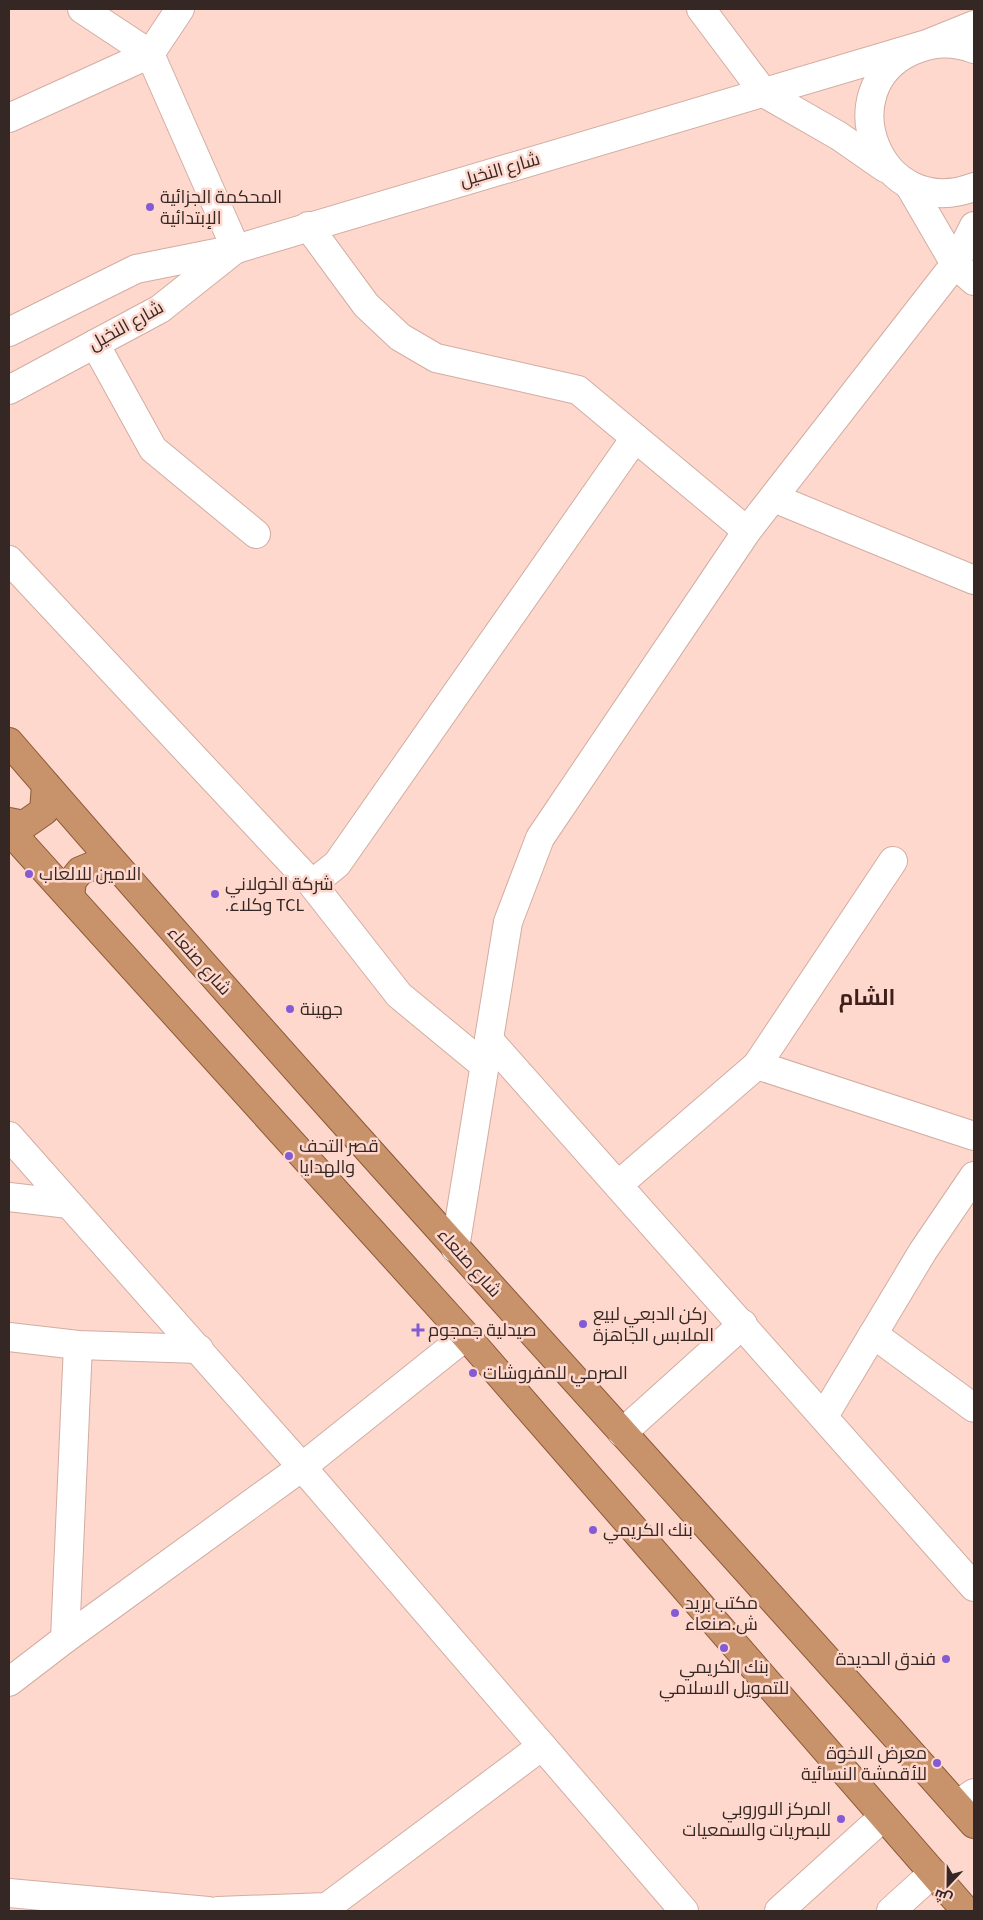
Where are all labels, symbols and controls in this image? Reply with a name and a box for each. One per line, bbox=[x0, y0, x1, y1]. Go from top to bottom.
street label: شارع النخيل bbox=[457, 147, 543, 193]
place label: المحكمة الجزائية الإبتدائية bbox=[160, 185, 282, 231]
marker: المحكمة الجزائية الإبتدائية bbox=[144, 201, 156, 213]
street label: شارع النخيل bbox=[84, 295, 168, 357]
place label: الامين للالعاب bbox=[39, 862, 141, 887]
marker: الامين للالعاب bbox=[23, 868, 35, 880]
place label: شركة الخولاني .وكلاء TCL bbox=[225, 872, 334, 918]
marker: شركة الخولاني .وكلاء TCL bbox=[209, 888, 221, 900]
street label: شارع صنعاء bbox=[161, 921, 237, 1001]
district label: الشام bbox=[839, 982, 895, 1014]
place label: جهينة bbox=[300, 997, 343, 1022]
marker: جهينة bbox=[284, 1003, 296, 1015]
place label: قصر التحف والهدايا bbox=[299, 1134, 379, 1180]
marker: قصر التحف والهدايا bbox=[283, 1150, 295, 1162]
street label: شارع صنعاء bbox=[431, 1223, 507, 1303]
place label: ركن الدبعي لبيع الملابس الجاهزة bbox=[593, 1302, 714, 1348]
place label: صيدلية جمجوم bbox=[428, 1318, 537, 1343]
marker: ركن الدبعي لبيع الملابس الجاهزة bbox=[577, 1318, 589, 1330]
marker: صيدلية جمجوم bbox=[412, 1324, 424, 1336]
place label: الصرمي للمفروشات bbox=[483, 1361, 628, 1387]
marker: الصرمي للمفروشات bbox=[467, 1367, 479, 1379]
place label: بنك الكريمي bbox=[603, 1518, 693, 1544]
marker: بنك الكريمي bbox=[587, 1524, 599, 1536]
place label: مكتب بريد ش.صنعاء bbox=[685, 1591, 758, 1637]
marker: مكتب بريد ش.صنعاء bbox=[669, 1607, 681, 1619]
marker: بنك الكريمي للتمويل الاسلامي bbox=[718, 1642, 730, 1654]
place label: فندق الحديدة bbox=[836, 1647, 936, 1672]
marker: فندق الحديدة bbox=[940, 1653, 952, 1665]
place label: بنك الكريمي للتمويل الاسلامي bbox=[659, 1655, 789, 1702]
place label: معرض الاخوة للأقمشة النسائية bbox=[801, 1741, 927, 1787]
marker: معرض الاخوة للأقمشة النسائية bbox=[931, 1757, 943, 1769]
place label: المركز الاوروبي للبصريات والسمعيات bbox=[682, 1797, 831, 1843]
marker: المركز الاوروبي للبصريات والسمعيات bbox=[835, 1813, 847, 1825]
north arrow bbox=[923, 1860, 973, 1910]
text: ش bbox=[931, 1883, 956, 1909]

